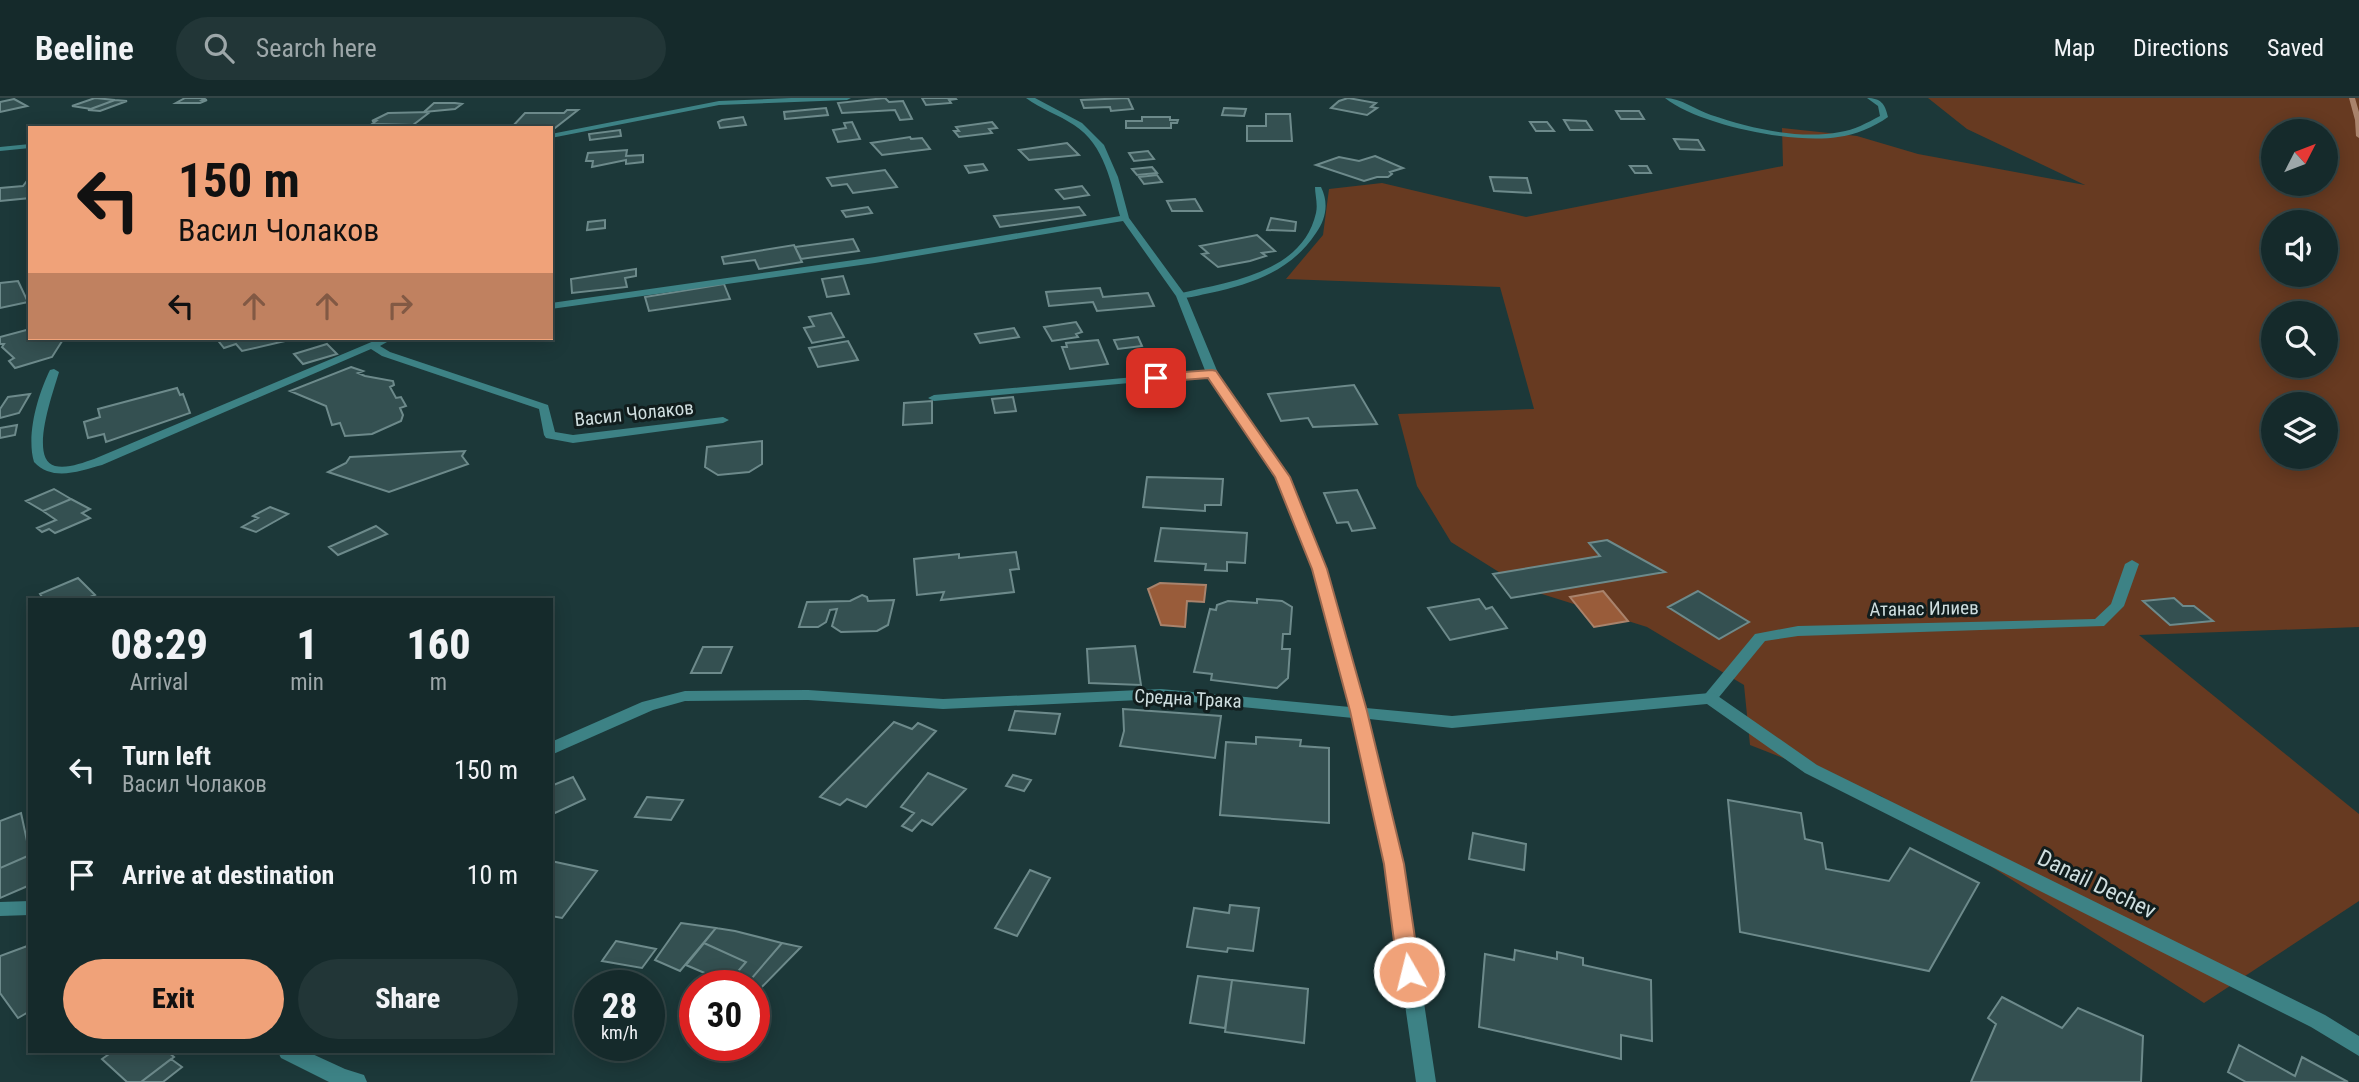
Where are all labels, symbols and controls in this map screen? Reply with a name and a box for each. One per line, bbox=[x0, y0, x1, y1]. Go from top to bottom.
search box bbox=[176, 17, 666, 80]
text: Beeline bbox=[35, 29, 134, 68]
icon: search bbox=[200, 29, 238, 67]
text: Search here bbox=[256, 33, 377, 63]
text: Map bbox=[2054, 34, 2095, 62]
text: Directions bbox=[2133, 34, 2229, 62]
text: Saved bbox=[2267, 34, 2324, 62]
north arrow bbox=[2261, 119, 2338, 196]
map controls bbox=[2261, 119, 2338, 469]
text: 150 m bbox=[178, 152, 300, 209]
icon: left bbox=[63, 154, 154, 245]
button: sound bbox=[2261, 210, 2338, 287]
text: Васил Чолаков bbox=[178, 211, 379, 249]
icon: left bbox=[162, 287, 200, 325]
icon: ahead bbox=[235, 287, 273, 325]
icon: ahead bbox=[308, 287, 346, 325]
icon: right bbox=[381, 287, 419, 325]
button: search bbox=[2261, 301, 2338, 378]
pin bbox=[1126, 348, 1186, 408]
icon: arrive bbox=[1137, 359, 1175, 397]
button: layers bbox=[2261, 392, 2338, 469]
street label: Васил Чолаков bbox=[573, 396, 695, 431]
street label: Атанас Илиев bbox=[1869, 596, 1979, 621]
text: 08:29 bbox=[110, 620, 208, 669]
text: 1 bbox=[296, 620, 318, 669]
text: 160 bbox=[406, 620, 471, 669]
text: Arrival bbox=[130, 669, 188, 696]
text: min bbox=[290, 669, 324, 696]
text: m bbox=[430, 669, 447, 696]
street label: Средна Трака bbox=[1134, 684, 1242, 713]
text: Turn left bbox=[122, 741, 211, 771]
icon: left bbox=[63, 751, 101, 789]
text: 150 m bbox=[454, 755, 518, 785]
text: Васил Чолаков bbox=[122, 771, 267, 798]
street label: Danail Dechev bbox=[2033, 844, 2160, 925]
icon: arrive bbox=[63, 856, 101, 894]
text: Arrive at destination bbox=[122, 860, 334, 890]
text: 10 m bbox=[467, 860, 518, 890]
position arrow bbox=[1372, 935, 1446, 1009]
button: Exit bbox=[63, 959, 284, 1039]
button: Share bbox=[298, 959, 518, 1039]
speed limit sign: 30 bbox=[679, 970, 770, 1061]
text: 28 bbox=[602, 986, 637, 1027]
text: km/h bbox=[601, 1022, 638, 1043]

